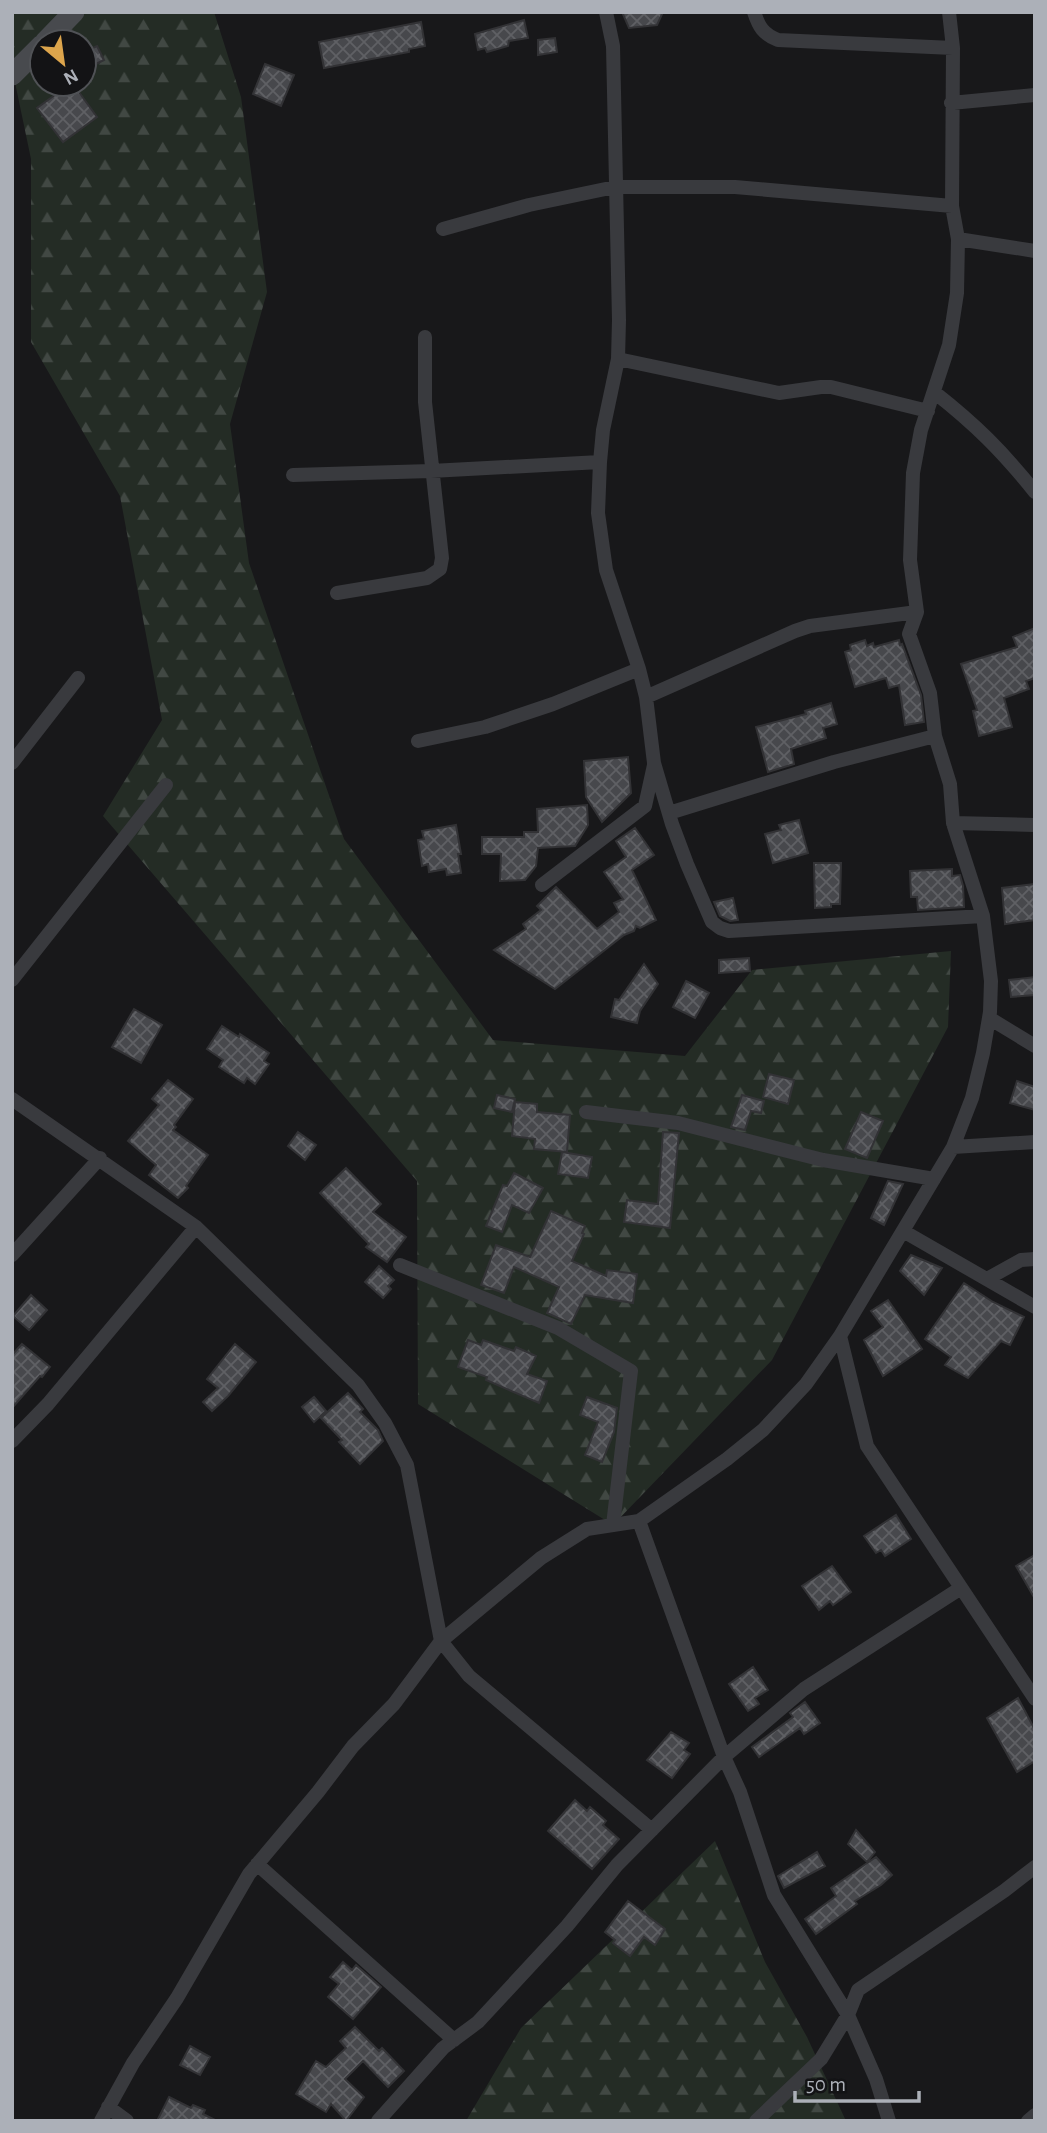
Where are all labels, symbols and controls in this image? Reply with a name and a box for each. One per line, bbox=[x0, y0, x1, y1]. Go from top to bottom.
north arrow bbox=[28, 28, 98, 98]
text: N bbox=[60, 65, 81, 88]
scale bar bbox=[795, 2060, 919, 2104]
text: 50 m bbox=[806, 2074, 846, 2095]

